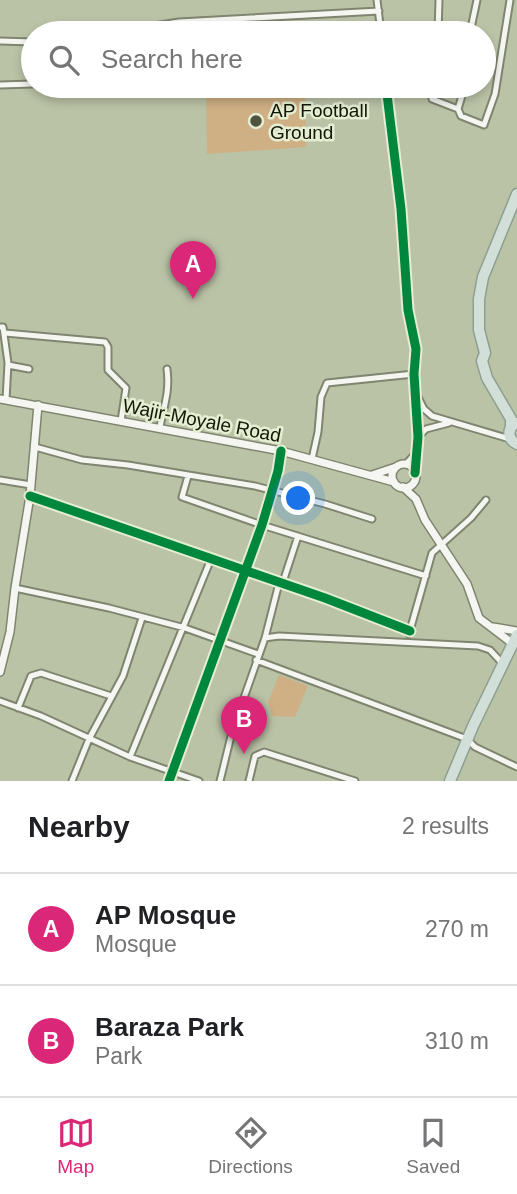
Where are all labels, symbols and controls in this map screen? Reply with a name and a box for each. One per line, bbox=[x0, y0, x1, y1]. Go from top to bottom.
search box bbox=[21, 21, 496, 98]
icon: search bbox=[45, 41, 83, 79]
text: Search here bbox=[101, 44, 243, 74]
place label: AP Football Ground bbox=[270, 100, 368, 143]
marker: AP Football Ground bbox=[248, 113, 264, 129]
pin: A bbox=[170, 241, 216, 299]
street label: Wajir-Moyale Road bbox=[121, 395, 283, 446]
your location bbox=[281, 481, 315, 515]
pin: B bbox=[221, 696, 267, 754]
text: Nearby bbox=[28, 810, 130, 843]
text: 2 results bbox=[402, 813, 489, 839]
text: AP Mosque bbox=[95, 900, 236, 930]
text: A bbox=[43, 916, 59, 942]
text: 270 m bbox=[425, 916, 489, 942]
text: Mosque bbox=[95, 931, 177, 957]
text: Baraza Park bbox=[95, 1012, 244, 1042]
text: B bbox=[43, 1028, 59, 1054]
text: 310 m bbox=[425, 1028, 489, 1054]
text: Park bbox=[95, 1043, 142, 1069]
tab: Map bbox=[57, 1114, 95, 1178]
tab: Directions bbox=[208, 1114, 293, 1178]
tab: Saved bbox=[406, 1114, 460, 1178]

